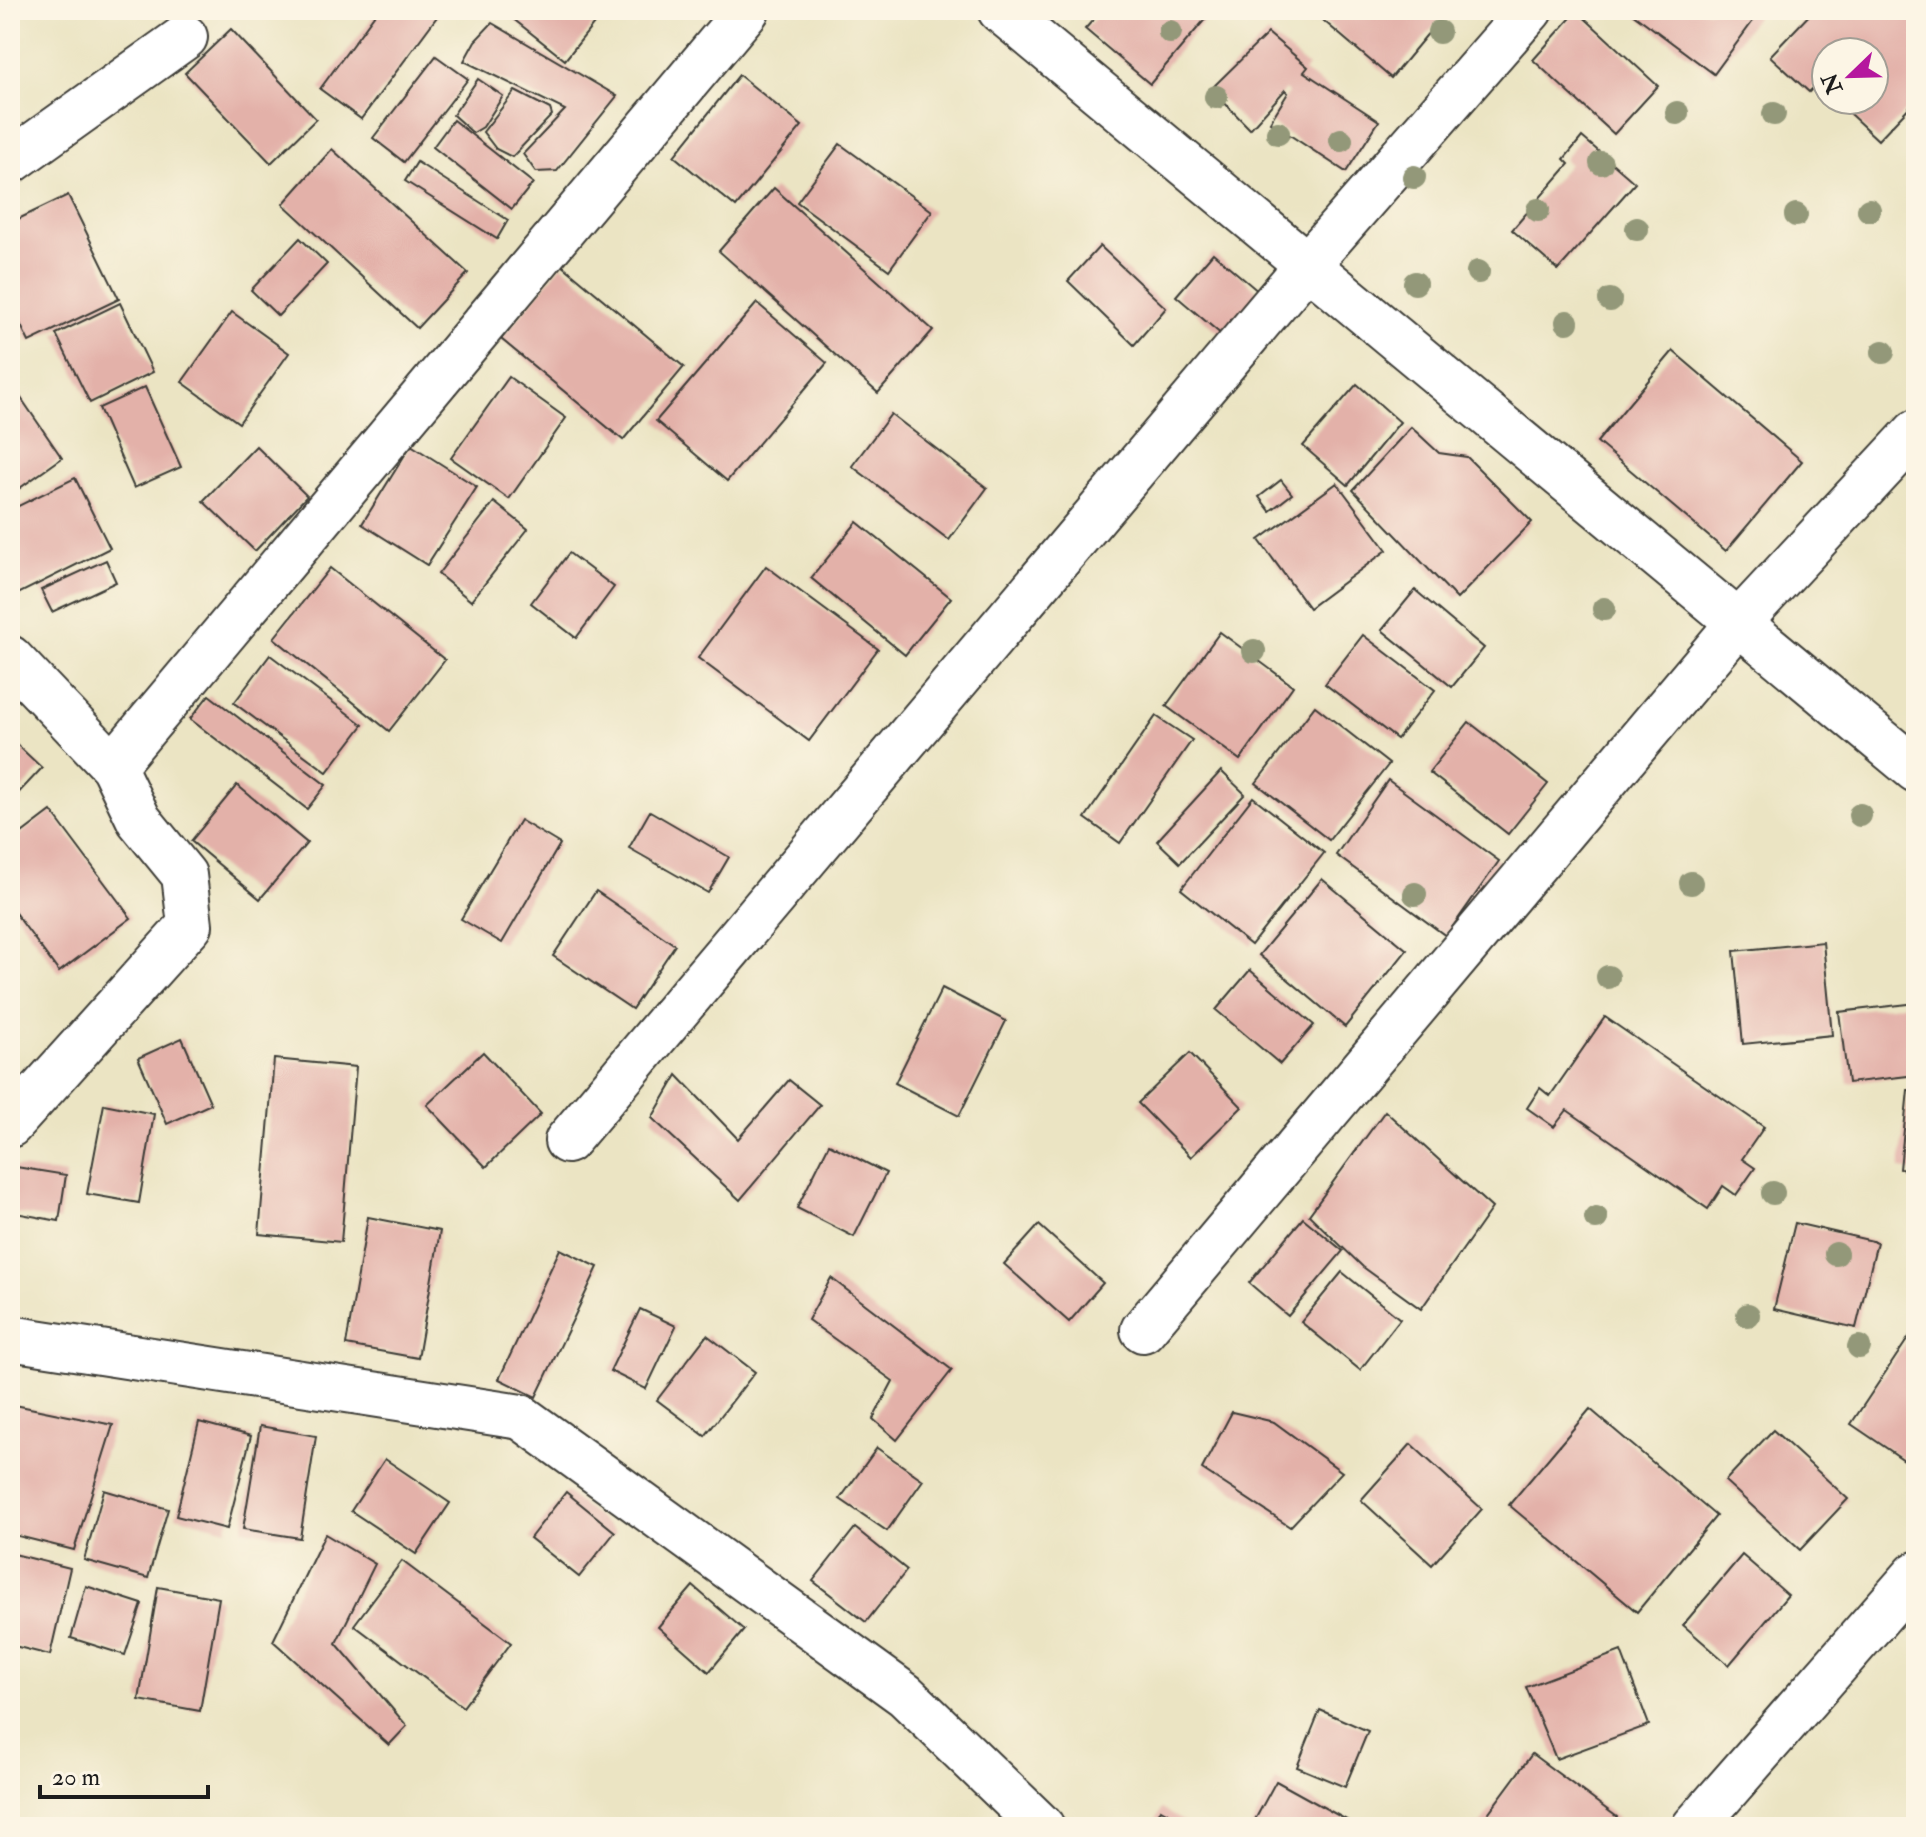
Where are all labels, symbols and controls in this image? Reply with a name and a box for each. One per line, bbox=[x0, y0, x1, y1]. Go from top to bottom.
north arrow bbox=[1810, 36, 1890, 116]
text: N bbox=[1816, 69, 1850, 99]
scale bar bbox=[40, 1749, 208, 1799]
text: 20 m bbox=[52, 1762, 101, 1793]

